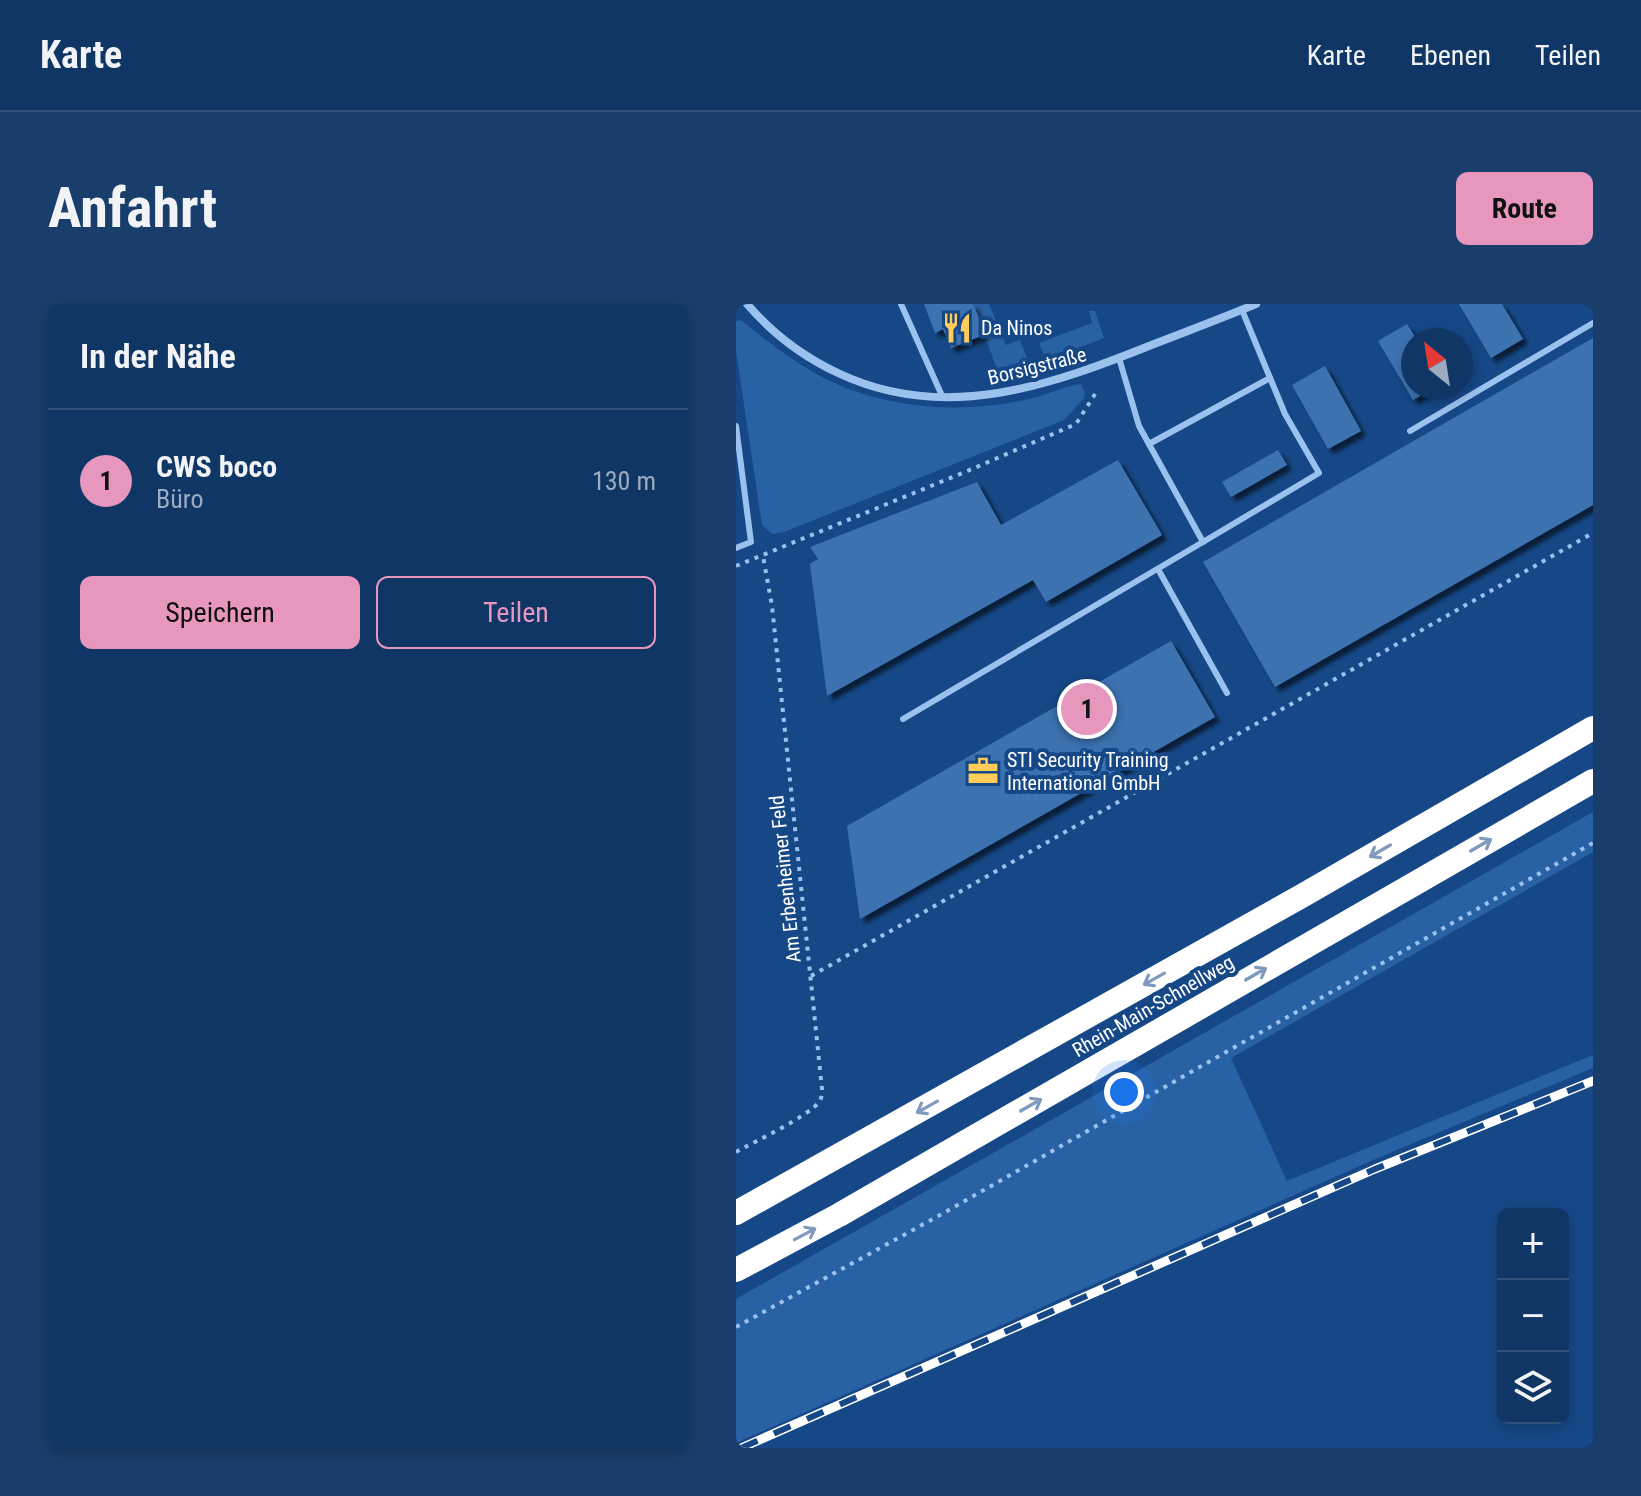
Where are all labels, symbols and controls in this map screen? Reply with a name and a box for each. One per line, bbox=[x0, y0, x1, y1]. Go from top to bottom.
text: Karte bbox=[40, 33, 122, 77]
text: Karte bbox=[1307, 39, 1366, 72]
text: Ebenen bbox=[1410, 39, 1491, 72]
text: Teilen bbox=[1535, 39, 1601, 72]
button: Route bbox=[1456, 172, 1593, 245]
text: Anfahrt bbox=[48, 175, 217, 241]
restaurant icon: Da Ninos bbox=[940, 311, 974, 345]
place label: Da Ninos bbox=[981, 316, 1052, 340]
north arrow bbox=[1401, 328, 1473, 400]
text: In der Nähe bbox=[80, 336, 236, 376]
street label: Borsigstraße bbox=[985, 342, 1089, 390]
text: CWS boco bbox=[156, 449, 277, 484]
text: 1 bbox=[99, 466, 113, 496]
text: 130 m bbox=[592, 466, 656, 496]
text: Büro bbox=[156, 484, 203, 514]
button: Speichern bbox=[80, 576, 360, 649]
button: Teilen bbox=[376, 576, 656, 649]
pin: 1 bbox=[1061, 679, 1113, 739]
place label: STI Security Training International GmbH bbox=[1007, 748, 1169, 795]
office icon: STI Security Training International GmbH bbox=[966, 754, 1000, 788]
street label: Am Erbenheimer Feld bbox=[764, 794, 806, 964]
one-way arrow bbox=[1469, 837, 1492, 853]
one-way arrow bbox=[1369, 843, 1392, 859]
street label: Rhein-Main-Schnellweg bbox=[1068, 950, 1238, 1062]
one-way arrow bbox=[1244, 966, 1267, 982]
one-way arrow bbox=[1143, 971, 1166, 987]
your location bbox=[1104, 1072, 1144, 1112]
one-way arrow bbox=[1019, 1097, 1042, 1113]
one-way arrow bbox=[916, 1099, 939, 1115]
map controls bbox=[1497, 1208, 1569, 1424]
button: + bbox=[1497, 1208, 1569, 1280]
one-way arrow bbox=[793, 1225, 816, 1241]
button: − bbox=[1497, 1280, 1569, 1352]
button: layers bbox=[1497, 1352, 1569, 1424]

